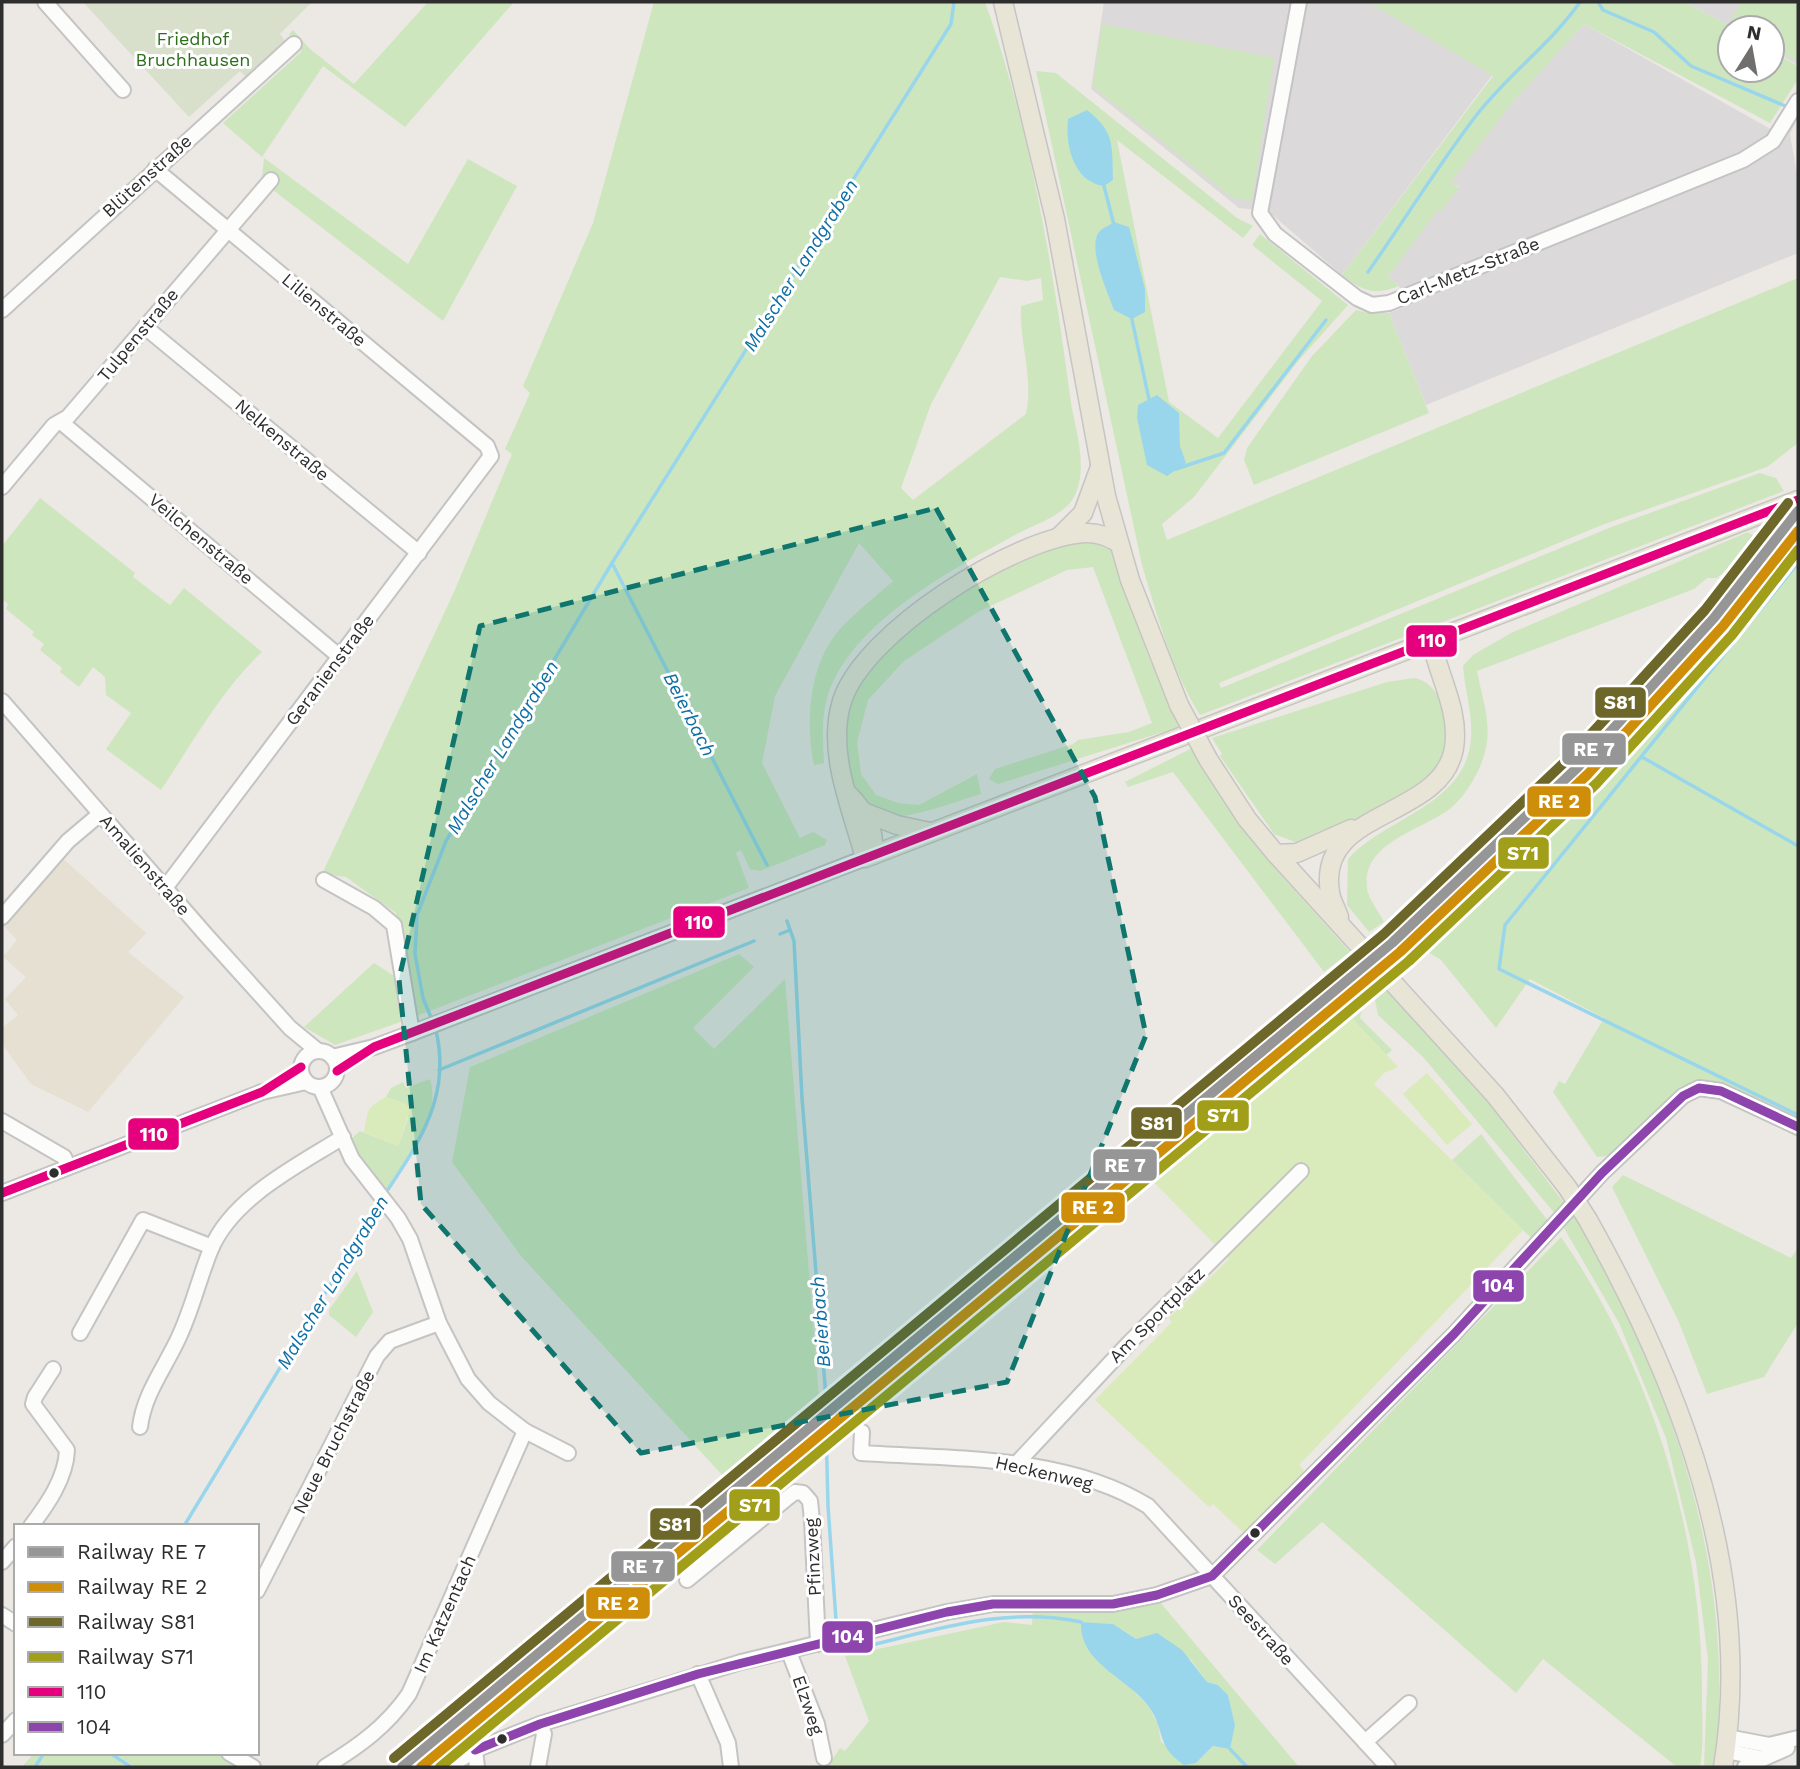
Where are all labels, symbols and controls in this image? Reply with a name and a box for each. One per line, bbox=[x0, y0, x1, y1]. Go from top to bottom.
north arrow bbox=[1716, 14, 1786, 84]
text: N bbox=[1745, 20, 1763, 45]
park label: Friedhof Bruchhausen bbox=[136, 28, 250, 70]
street label: Blütenstraße bbox=[98, 130, 196, 221]
water label: Malscher Landgraben bbox=[738, 175, 863, 355]
street label: Carl-Metz-Straße bbox=[1393, 232, 1542, 309]
street label: Lilienstraße bbox=[278, 268, 371, 351]
street label: Tulpenstraße bbox=[93, 284, 183, 385]
street label: Nelkenstraße bbox=[231, 394, 334, 485]
street label: Veilchenstraße bbox=[145, 489, 258, 588]
street label: Geranienstraße bbox=[281, 610, 378, 730]
line badge: 110 bbox=[1405, 624, 1458, 658]
text: 110 bbox=[1418, 629, 1446, 652]
water label: Malscher Landgraben bbox=[442, 656, 563, 838]
water label: Beierbach bbox=[659, 668, 721, 760]
line badge: S81 bbox=[1594, 686, 1647, 719]
text: S81 bbox=[1604, 691, 1636, 714]
line badge: RE 7 bbox=[1561, 732, 1627, 766]
text: RE 7 bbox=[1573, 738, 1615, 761]
line badge: RE 2 bbox=[1526, 785, 1592, 818]
text: RE 2 bbox=[1538, 790, 1580, 813]
street label: Amalienstraße bbox=[96, 810, 195, 919]
line badge: S71 bbox=[1497, 836, 1550, 870]
text: S71 bbox=[1507, 842, 1539, 865]
line badge: 110 bbox=[672, 905, 726, 939]
text: 110 bbox=[685, 911, 713, 934]
line badge: S71 bbox=[1196, 1099, 1250, 1132]
text: S71 bbox=[1207, 1104, 1239, 1127]
line badge: S81 bbox=[1130, 1106, 1183, 1140]
text: S81 bbox=[1141, 1112, 1173, 1135]
line badge: 110 bbox=[127, 1117, 180, 1151]
text: 110 bbox=[140, 1123, 168, 1146]
line badge: RE 7 bbox=[1092, 1148, 1158, 1182]
text: RE 7 bbox=[1104, 1154, 1146, 1177]
unlabelled marker bbox=[47, 1166, 61, 1180]
water label: Malscher Landgraben bbox=[272, 1191, 393, 1373]
line badge: RE 2 bbox=[1060, 1191, 1126, 1224]
text: RE 2 bbox=[1072, 1196, 1114, 1219]
street label: Am Sportplatz bbox=[1104, 1262, 1209, 1367]
line badge: 104 bbox=[1472, 1269, 1525, 1303]
text: 104 bbox=[1482, 1274, 1514, 1297]
water label: Beierbach bbox=[806, 1276, 835, 1368]
street label: Neue Bruchstraße bbox=[288, 1366, 379, 1517]
street label: Heckenweg bbox=[993, 1451, 1095, 1494]
line badge: S71 bbox=[728, 1488, 781, 1522]
text: S71 bbox=[739, 1494, 771, 1517]
line badge: S81 bbox=[649, 1507, 702, 1541]
text: S81 bbox=[659, 1513, 691, 1536]
street label: Pfinzweg bbox=[800, 1517, 825, 1597]
legend bbox=[14, 1524, 259, 1755]
unlabelled marker bbox=[1248, 1526, 1262, 1540]
text: Railway RE 7 bbox=[77, 1539, 206, 1564]
line badge: RE 7 bbox=[610, 1550, 676, 1583]
street label: Im Katzentach bbox=[409, 1551, 480, 1676]
text: RE 7 bbox=[622, 1555, 664, 1578]
text: Railway RE 2 bbox=[77, 1574, 207, 1599]
line badge: RE 2 bbox=[585, 1586, 651, 1620]
street label: Seestraße bbox=[1224, 1590, 1299, 1669]
text: RE 2 bbox=[597, 1592, 639, 1615]
text: Railway S81 bbox=[77, 1609, 195, 1634]
line badge: 104 bbox=[821, 1620, 874, 1654]
text: 104 bbox=[832, 1625, 864, 1648]
text: Railway S71 bbox=[77, 1644, 194, 1669]
street label: Elzweg bbox=[789, 1672, 829, 1738]
text: 110 bbox=[77, 1679, 106, 1704]
text: 104 bbox=[77, 1714, 111, 1739]
unlabelled marker bbox=[495, 1732, 509, 1746]

